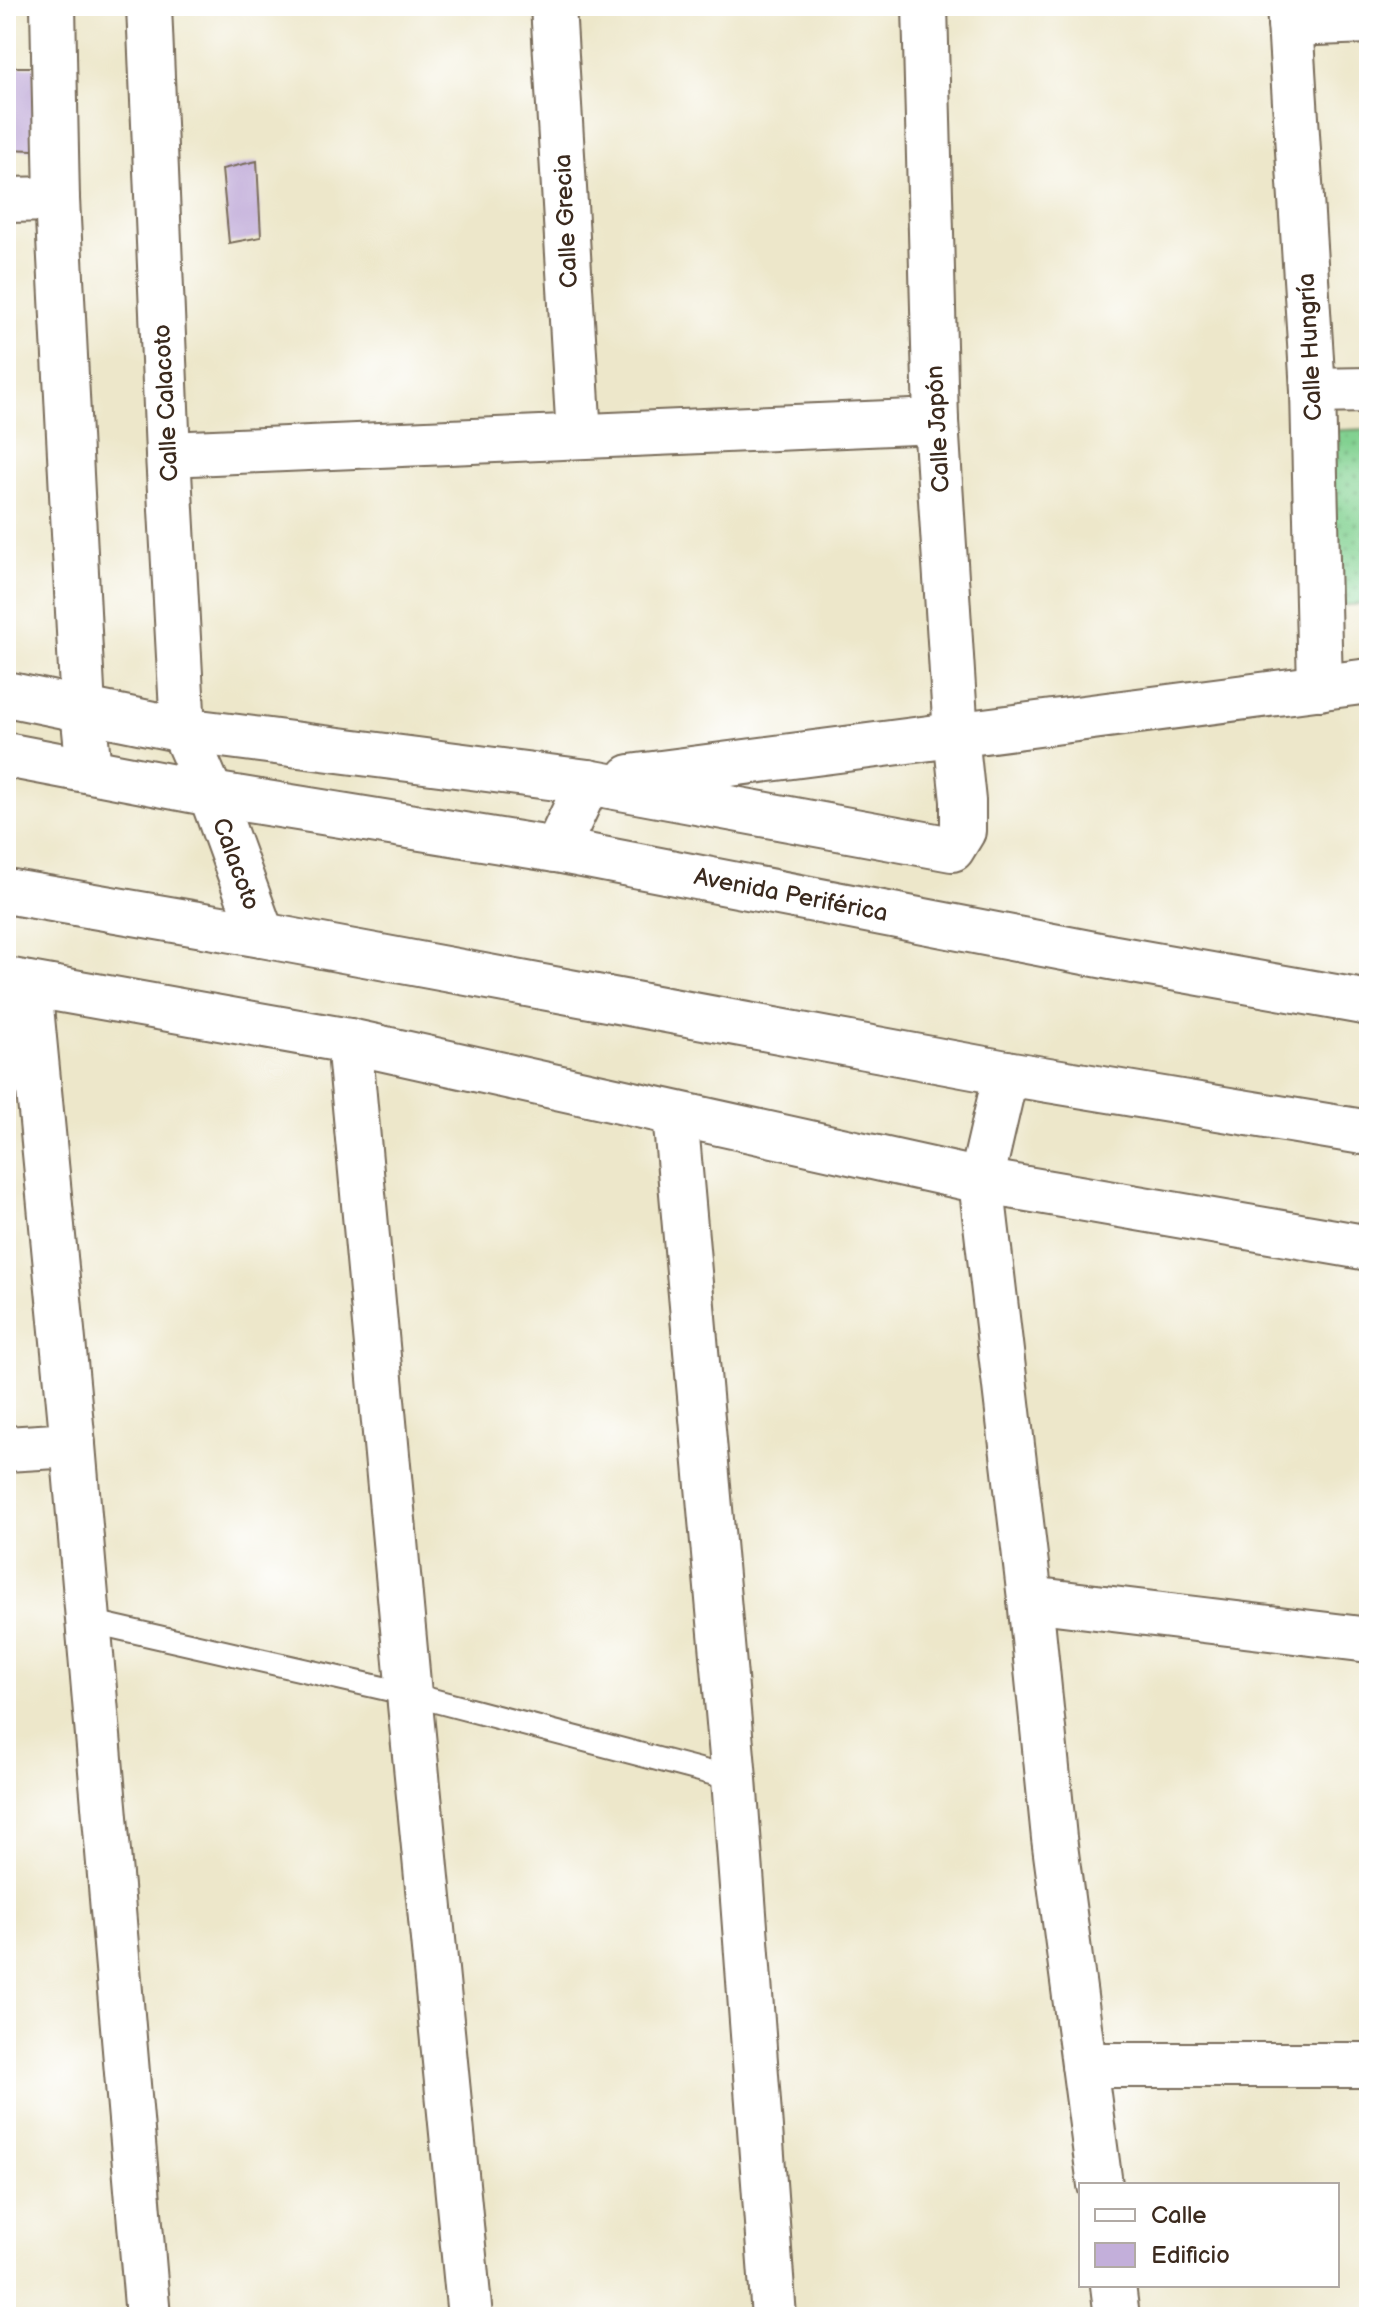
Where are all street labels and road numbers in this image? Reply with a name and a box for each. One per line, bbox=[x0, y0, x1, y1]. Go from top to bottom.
street label: Calle Grecia bbox=[548, 153, 584, 289]
street label: Calle Hungría bbox=[1292, 272, 1328, 422]
street label: Calle Calacoto bbox=[147, 323, 185, 483]
street label: Calle Japón bbox=[920, 365, 956, 493]
street label: Calacoto bbox=[206, 814, 266, 914]
street label: Avenida Periférica bbox=[692, 862, 890, 928]

